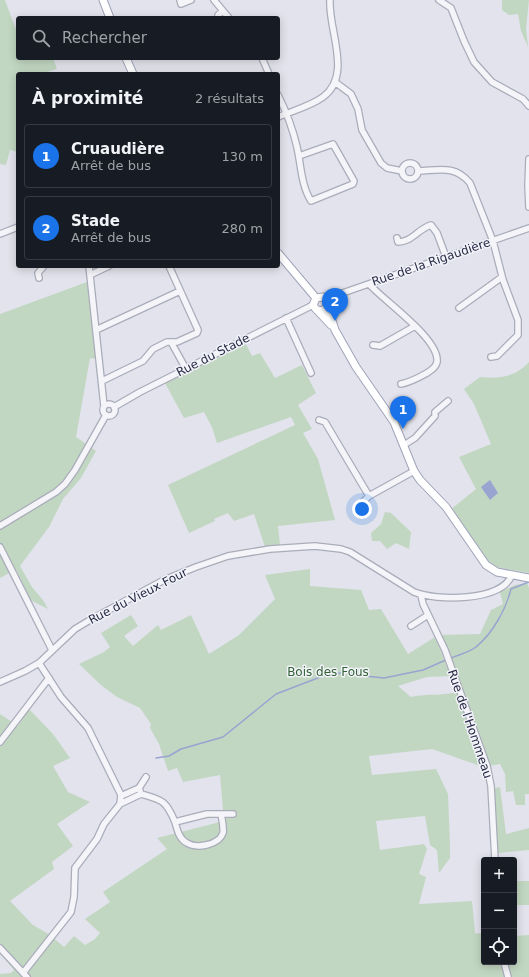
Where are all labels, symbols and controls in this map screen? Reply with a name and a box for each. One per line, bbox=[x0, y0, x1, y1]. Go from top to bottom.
search box bbox=[16, 16, 280, 60]
icon: search bbox=[30, 27, 52, 49]
text: Rechercher bbox=[62, 29, 147, 47]
text: À proximité bbox=[32, 88, 143, 108]
text: 2 résultats bbox=[195, 91, 264, 106]
text: Cruaudière bbox=[71, 140, 165, 158]
text: 1 bbox=[41, 149, 51, 164]
text: 130 m bbox=[221, 149, 263, 164]
text: Arrêt de bus bbox=[71, 158, 151, 173]
text: Stade bbox=[71, 212, 120, 230]
text: 2 bbox=[41, 221, 51, 236]
text: 280 m bbox=[221, 221, 263, 236]
text: Arrêt de bus bbox=[71, 230, 151, 245]
street label: Rue de la Rigaudière bbox=[370, 235, 492, 289]
pin: 2 bbox=[322, 288, 348, 321]
street label: Rue du Stade bbox=[174, 331, 252, 379]
pin: 1 bbox=[390, 396, 416, 429]
your location bbox=[352, 499, 372, 519]
street label: Rue du Vieux Four bbox=[86, 565, 190, 627]
park label: Bois des Fous bbox=[287, 665, 369, 679]
street label: Rue de l'Hommeau bbox=[445, 668, 495, 780]
map controls bbox=[481, 857, 517, 965]
button: + bbox=[481, 857, 517, 893]
button: − bbox=[481, 893, 517, 929]
button: locate bbox=[481, 929, 517, 965]

